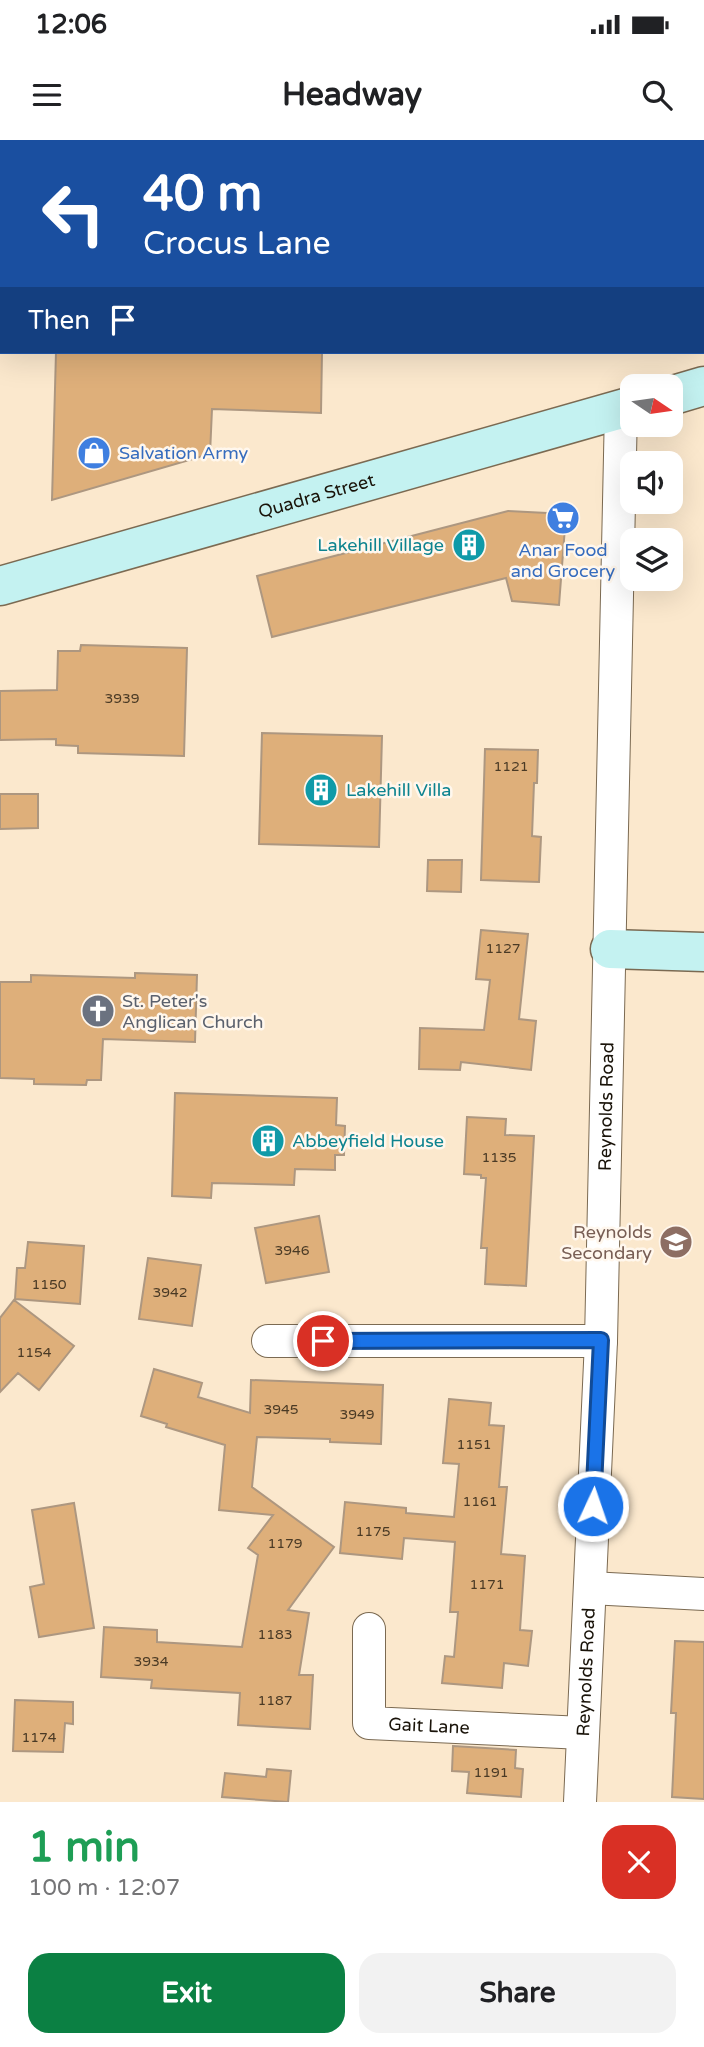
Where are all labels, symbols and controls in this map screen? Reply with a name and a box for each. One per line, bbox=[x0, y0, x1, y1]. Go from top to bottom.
text: 12:06 bbox=[35, 9, 107, 40]
icon: menu bbox=[28, 76, 66, 114]
text: Headway bbox=[282, 76, 422, 114]
icon: search bbox=[638, 76, 676, 114]
text: 40 m bbox=[143, 165, 262, 224]
icon: left bbox=[28, 168, 119, 259]
text: Crocus Lane bbox=[143, 225, 331, 263]
icon: arrive bbox=[104, 301, 142, 339]
text: Then bbox=[28, 305, 90, 336]
north arrow bbox=[620, 374, 682, 438]
map controls bbox=[620, 374, 683, 591]
shop icon: Salvation Army bbox=[75, 434, 113, 472]
place label: Salvation Army bbox=[119, 442, 249, 464]
button: sound bbox=[620, 451, 683, 514]
street label: Quadra Street bbox=[256, 469, 377, 523]
supermarket icon: Anar Food and Grocery bbox=[544, 499, 582, 537]
building icon: Lakehill Village bbox=[450, 526, 488, 564]
button: layers bbox=[620, 528, 683, 591]
place label: Lakehill Village bbox=[317, 534, 444, 556]
place label: Anar Food and Grocery bbox=[511, 539, 616, 582]
house number: 3939 bbox=[104, 690, 140, 707]
house number: 1121 bbox=[493, 758, 529, 775]
building icon: Lakehill Villa bbox=[302, 771, 340, 809]
place label: Lakehill Villa bbox=[346, 779, 451, 801]
house number: 1127 bbox=[485, 940, 521, 957]
place label: St. Peter's Anglican Church bbox=[122, 990, 264, 1033]
church icon: St. Peter's Anglican Church bbox=[79, 992, 117, 1030]
street label: Reynolds Road bbox=[594, 1042, 618, 1171]
building icon: Abbeyfield House bbox=[249, 1122, 287, 1160]
place label: Abbeyfield House bbox=[292, 1130, 444, 1152]
house number: 1135 bbox=[481, 1149, 517, 1166]
place label: Reynolds Secondary bbox=[561, 1221, 652, 1264]
school or university icon: Reynolds Secondary bbox=[657, 1223, 695, 1261]
house number: 3946 bbox=[274, 1242, 310, 1259]
house number: 1150 bbox=[31, 1276, 67, 1293]
house number: 3942 bbox=[152, 1284, 188, 1301]
pin bbox=[293, 1311, 353, 1371]
icon: arrive bbox=[304, 1322, 342, 1360]
house number: 1154 bbox=[16, 1344, 52, 1361]
house number: 3945 bbox=[263, 1401, 299, 1418]
house number: 3949 bbox=[339, 1406, 375, 1423]
house number: 1151 bbox=[456, 1436, 492, 1453]
position arrow bbox=[556, 1469, 630, 1543]
house number: 1161 bbox=[462, 1493, 498, 1510]
house number: 1175 bbox=[355, 1523, 391, 1540]
house number: 1179 bbox=[267, 1535, 303, 1552]
house number: 1171 bbox=[469, 1576, 505, 1593]
street label: Reynolds Road bbox=[572, 1607, 600, 1737]
house number: 1183 bbox=[257, 1626, 293, 1643]
house number: 3934 bbox=[133, 1653, 169, 1670]
house number: 1187 bbox=[257, 1692, 293, 1709]
street label: Gait Lane bbox=[388, 1713, 470, 1739]
house number: 1174 bbox=[21, 1729, 57, 1746]
house number: 1191 bbox=[473, 1764, 509, 1781]
text: 1 min bbox=[28, 1822, 140, 1873]
button: close bbox=[602, 1825, 676, 1899]
text: 100 m · 12:07 bbox=[28, 1874, 180, 1902]
button: Exit bbox=[28, 1953, 345, 2033]
button: Share bbox=[359, 1953, 676, 2033]

